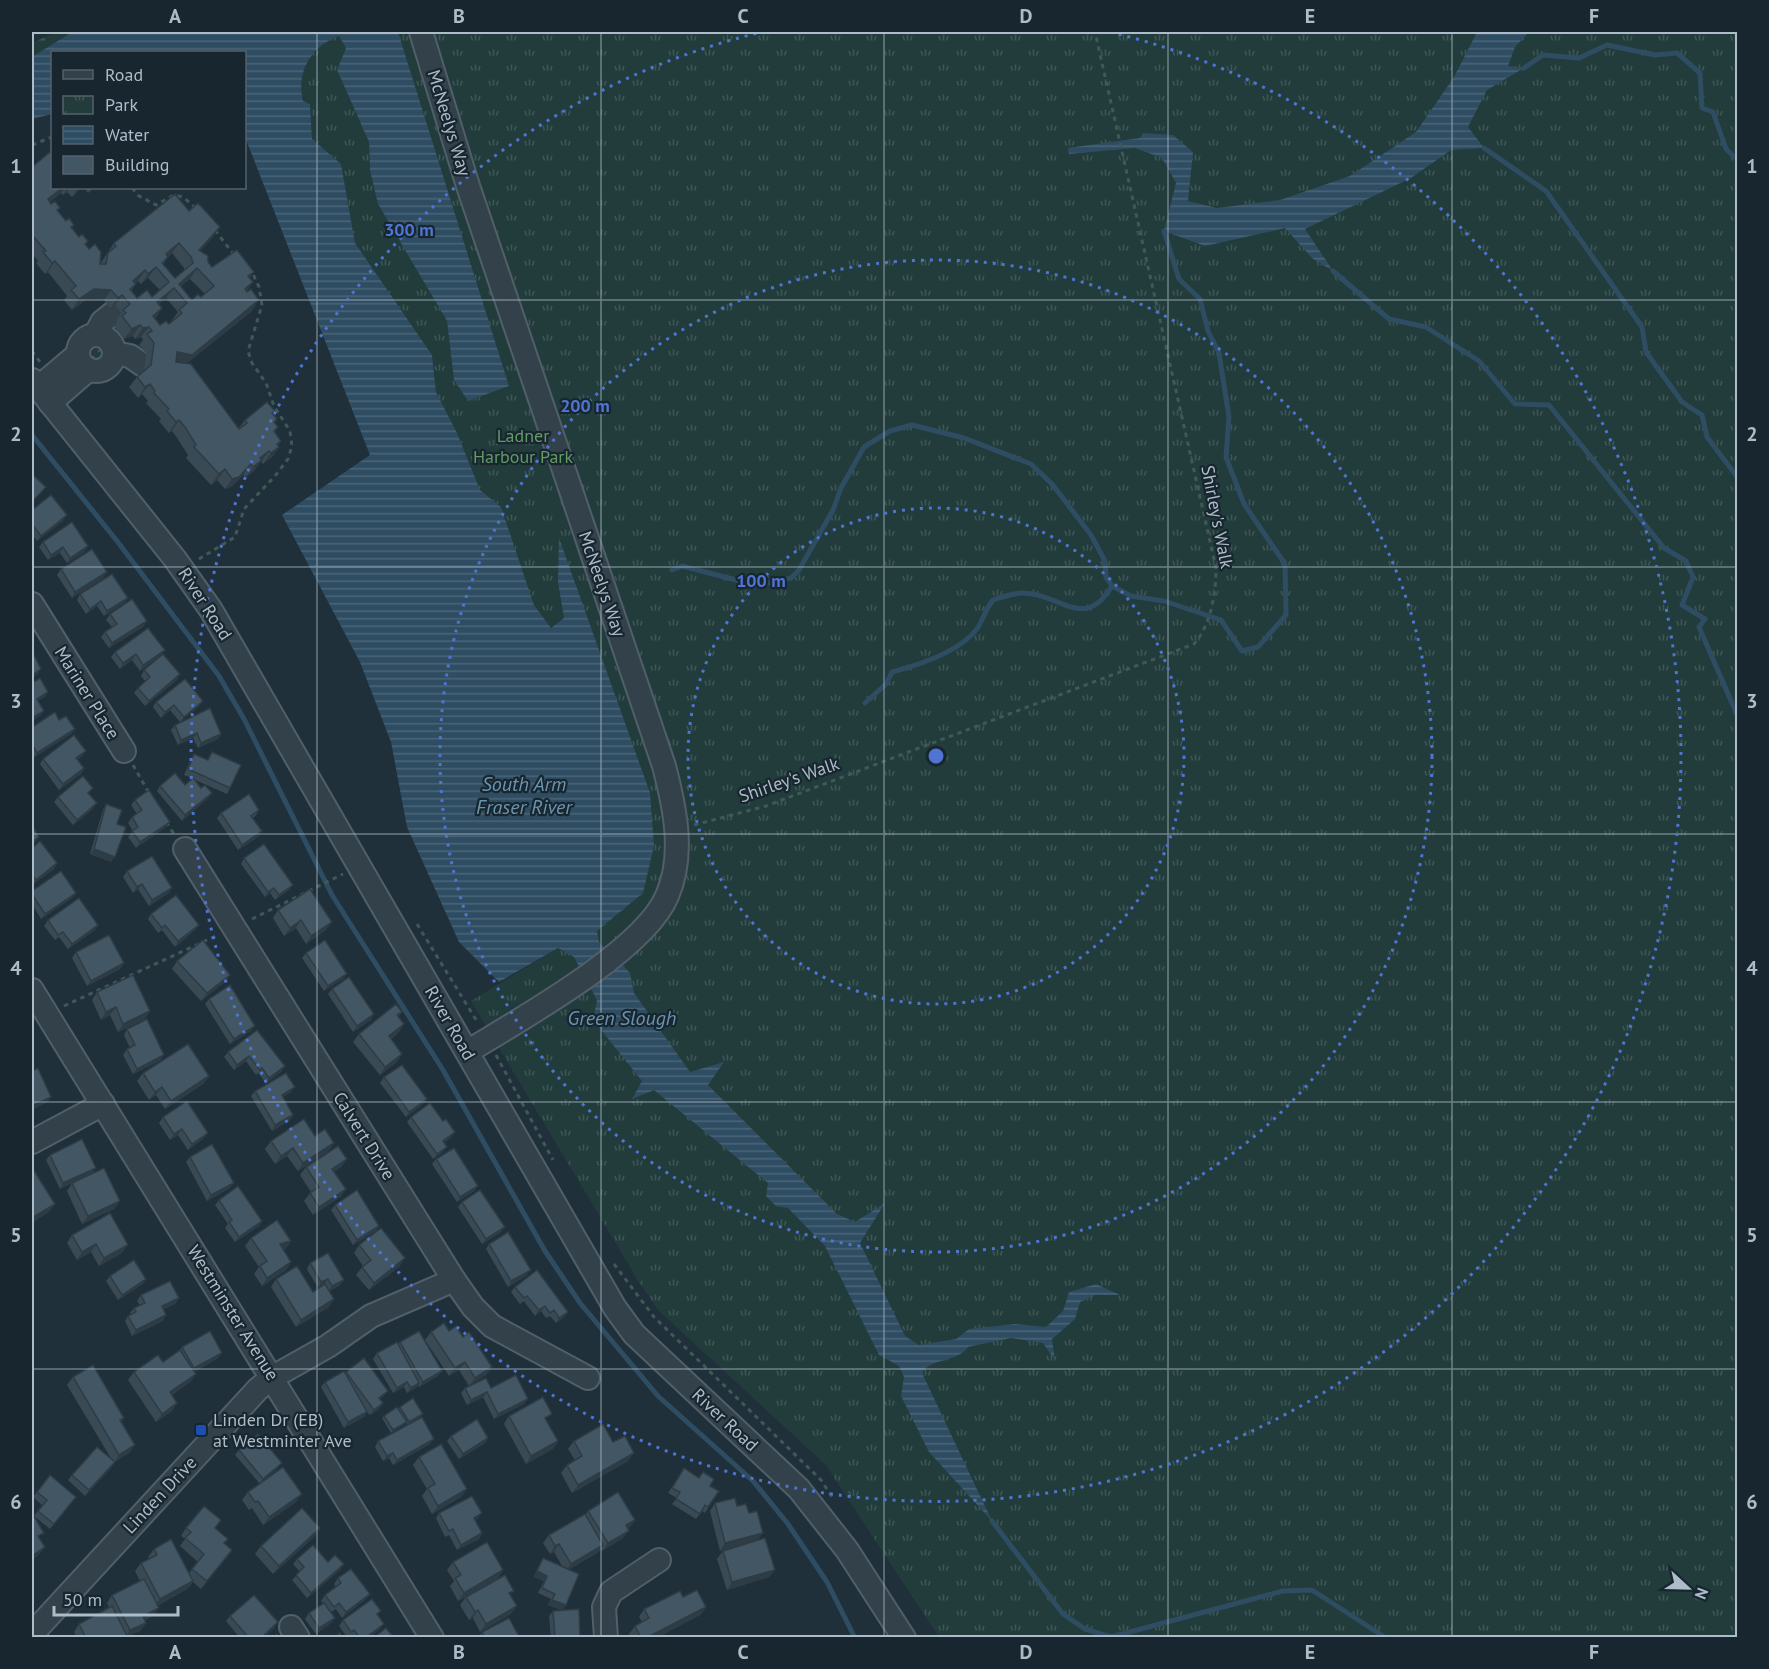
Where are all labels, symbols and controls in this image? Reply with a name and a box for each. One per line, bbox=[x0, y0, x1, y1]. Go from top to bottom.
text: A bbox=[169, 3, 182, 29]
text: B bbox=[453, 3, 465, 29]
text: C bbox=[737, 3, 749, 29]
text: D bbox=[1020, 3, 1033, 29]
text: E bbox=[1305, 3, 1315, 29]
text: F bbox=[1589, 3, 1599, 29]
legend bbox=[51, 51, 246, 189]
text: Road bbox=[105, 63, 143, 86]
street label: McNeelys Way bbox=[422, 67, 477, 179]
text: Park bbox=[105, 93, 138, 116]
text: Water bbox=[105, 123, 149, 146]
text: 1 bbox=[10, 153, 22, 179]
text: Building bbox=[105, 153, 169, 176]
text: 1 bbox=[1746, 153, 1758, 179]
text: 300 m bbox=[384, 218, 434, 241]
text: 200 m bbox=[560, 394, 610, 417]
text: 2 bbox=[10, 421, 22, 447]
text: 2 bbox=[1746, 421, 1758, 447]
park label: Ladner Harbour Park bbox=[473, 424, 573, 468]
street label: Shirley's Walk bbox=[1196, 463, 1239, 571]
street label: McNeelys Way bbox=[574, 528, 631, 640]
street label: River Road bbox=[173, 563, 237, 644]
text: 100 m bbox=[736, 569, 786, 592]
street label: Mariner Place bbox=[50, 642, 125, 743]
text: 3 bbox=[10, 688, 22, 714]
text: 3 bbox=[1746, 688, 1758, 714]
centre of rings bbox=[926, 746, 946, 766]
street label: Shirley's Walk bbox=[736, 752, 842, 807]
water label: South Arm Fraser River bbox=[476, 771, 573, 820]
text: 4 bbox=[10, 955, 22, 981]
text: 4 bbox=[1746, 955, 1758, 981]
street label: River Road bbox=[420, 981, 481, 1064]
water label: Green Slough bbox=[568, 1005, 676, 1031]
street label: Calvert Drive bbox=[328, 1087, 401, 1184]
text: 5 bbox=[10, 1222, 22, 1248]
text: 5 bbox=[1746, 1222, 1758, 1248]
street label: Westminster Avenue bbox=[182, 1241, 284, 1385]
street label: River Road bbox=[687, 1383, 763, 1456]
place label: Linden Dr (EB) at Westminter Ave bbox=[213, 1408, 352, 1452]
marker: Linden Dr (EB) at Westminter Ave bbox=[194, 1423, 208, 1437]
street label: Linden Drive bbox=[118, 1451, 201, 1538]
text: 6 bbox=[10, 1489, 22, 1515]
text: 6 bbox=[1746, 1489, 1758, 1515]
north arrow bbox=[1658, 1558, 1718, 1618]
scale bar bbox=[54, 1579, 178, 1617]
text: N bbox=[1691, 1585, 1713, 1602]
text: 50 m bbox=[63, 1588, 102, 1611]
text: A bbox=[169, 1639, 182, 1665]
text: B bbox=[453, 1639, 465, 1665]
text: C bbox=[737, 1639, 749, 1665]
text: D bbox=[1020, 1639, 1033, 1665]
text: E bbox=[1305, 1639, 1315, 1665]
text: F bbox=[1589, 1639, 1599, 1665]

